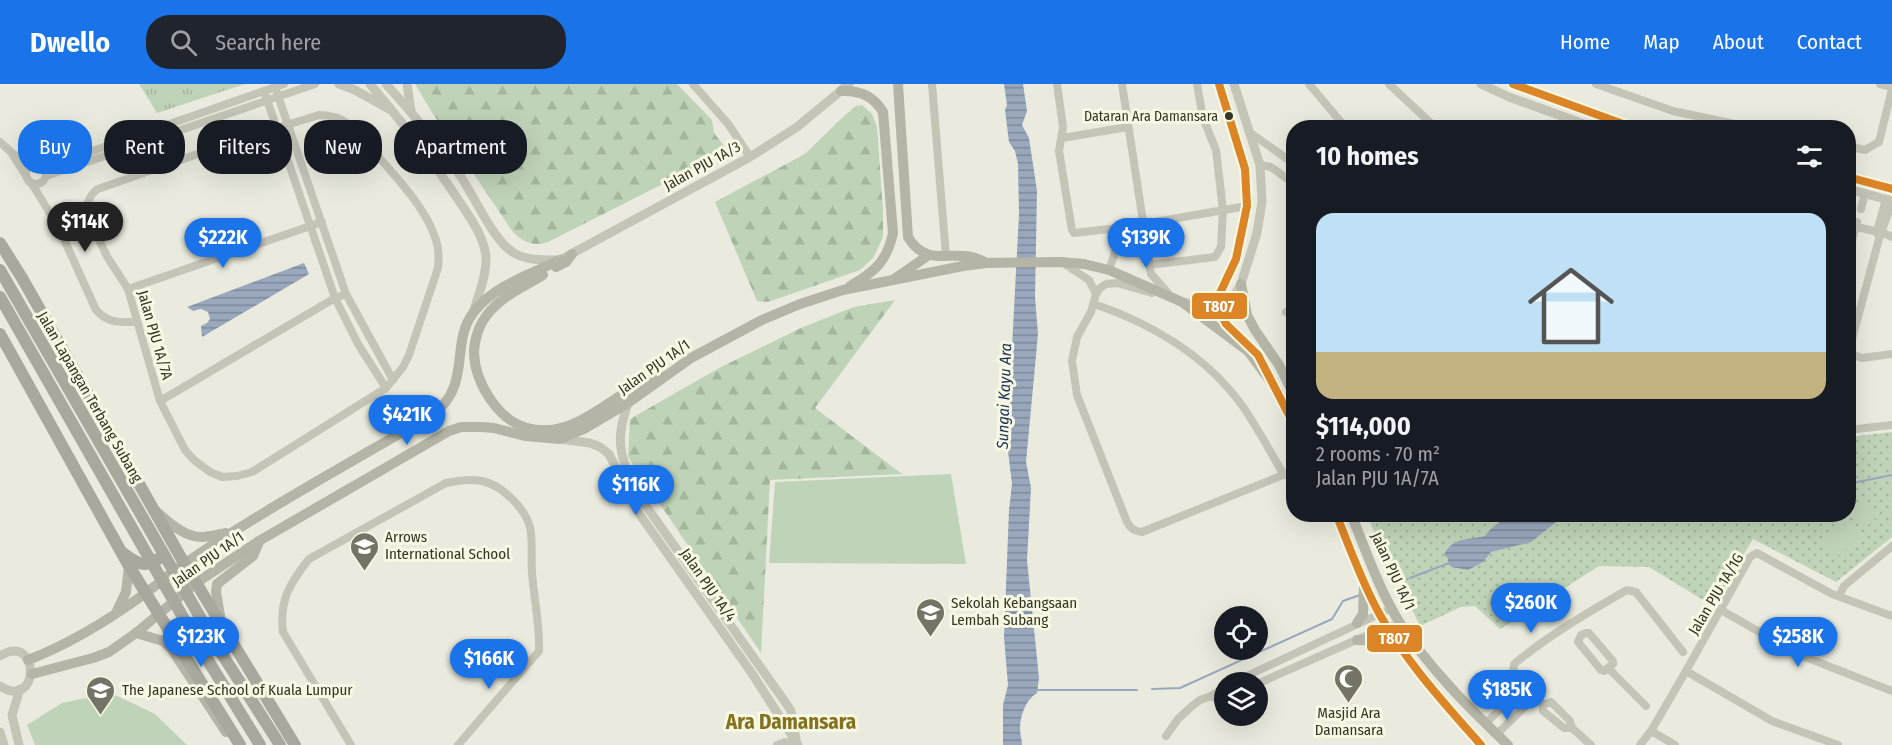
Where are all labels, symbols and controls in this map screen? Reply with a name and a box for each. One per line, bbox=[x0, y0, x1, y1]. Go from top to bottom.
search box bbox=[146, 15, 566, 69]
text: Dwello bbox=[30, 26, 110, 59]
icon: search bbox=[167, 26, 200, 59]
text: Search here bbox=[215, 29, 321, 56]
text: Home bbox=[1560, 29, 1610, 55]
text: Map bbox=[1643, 29, 1680, 55]
text: About bbox=[1713, 29, 1764, 55]
text: Contact bbox=[1797, 29, 1862, 55]
place label: Dataran Ara Damansara bbox=[1084, 108, 1218, 125]
marker: Dataran Ara Damansara bbox=[1223, 110, 1235, 122]
chip: Buy bbox=[18, 120, 92, 174]
chip: Rent bbox=[104, 120, 185, 174]
chip: Filters bbox=[197, 120, 292, 174]
chip: New bbox=[304, 120, 382, 174]
chip: Apartment bbox=[394, 120, 527, 174]
street label: Jalan PJU 1A/3 bbox=[661, 137, 744, 194]
icon: filters bbox=[1793, 140, 1826, 173]
text: 10 homes bbox=[1316, 141, 1419, 172]
pin: $114K bbox=[43, 202, 127, 253]
text: $114K bbox=[61, 209, 109, 233]
pin: $222K bbox=[181, 218, 265, 269]
pin: $139K bbox=[1104, 218, 1188, 269]
text: $222K bbox=[198, 225, 248, 249]
text: $139K bbox=[1122, 225, 1170, 249]
icon: home bbox=[1517, 252, 1625, 360]
street label: Jalan PJU 1A/7A bbox=[134, 288, 176, 382]
line badge: T807 bbox=[1191, 292, 1248, 320]
text: T807 bbox=[1203, 297, 1235, 316]
street label: Jalan Lapangan Terbang Subang bbox=[34, 308, 146, 486]
street label: Jalan PJU 1A/1 bbox=[615, 336, 693, 398]
water label: Sungai Kayu Ara bbox=[993, 343, 1015, 450]
pin: $421K bbox=[365, 395, 449, 446]
text: $421K bbox=[382, 402, 432, 426]
text: $114,000 bbox=[1316, 411, 1411, 442]
text: 2 rooms · 70 m² bbox=[1316, 442, 1440, 466]
pin: $116K bbox=[594, 465, 678, 516]
text: Jalan PJU 1A/7A bbox=[1316, 466, 1439, 490]
text: $116K bbox=[612, 472, 660, 496]
street label: Jalan PJU 1A/1 bbox=[169, 528, 247, 590]
place label: Arrows International School bbox=[385, 528, 510, 563]
street label: Jalan PJU 1A/1 bbox=[1367, 529, 1419, 613]
school or university icon: Arrows International School bbox=[348, 530, 380, 572]
street label: Jalan PJU 1A/4 bbox=[676, 545, 740, 625]
street label: Jalan PJU 1A/1G bbox=[1685, 550, 1747, 638]
pin: $260K bbox=[1489, 583, 1573, 634]
text: $260K bbox=[1505, 590, 1557, 614]
place label: Sekolah Kebangsaan Lembah Subang bbox=[951, 594, 1077, 629]
school or university icon: Sekolah Kebangsaan Lembah Subang bbox=[914, 596, 946, 638]
map controls bbox=[1214, 606, 1268, 726]
button: locate bbox=[1214, 606, 1268, 660]
pin: $123K bbox=[159, 617, 243, 668]
pin: $258K bbox=[1756, 617, 1840, 668]
text: $123K bbox=[177, 624, 225, 648]
line badge: T807 bbox=[1366, 624, 1423, 653]
text: $258K bbox=[1772, 624, 1824, 648]
text: T807 bbox=[1378, 629, 1410, 648]
pin: $166K bbox=[447, 639, 531, 690]
text: $166K bbox=[464, 646, 514, 670]
mosque icon: Masjid Ara Damansara bbox=[1333, 662, 1365, 704]
pin: $185K bbox=[1465, 670, 1549, 721]
button: layers bbox=[1214, 672, 1268, 726]
school or university icon: The Japanese School of Kuala Lumpur bbox=[85, 674, 117, 716]
text: $185K bbox=[1482, 677, 1532, 701]
place label: The Japanese School of Kuala Lumpur bbox=[122, 681, 353, 699]
place label: Masjid Ara Damansara bbox=[1315, 704, 1383, 739]
district label: Ara Damansara bbox=[725, 709, 856, 735]

